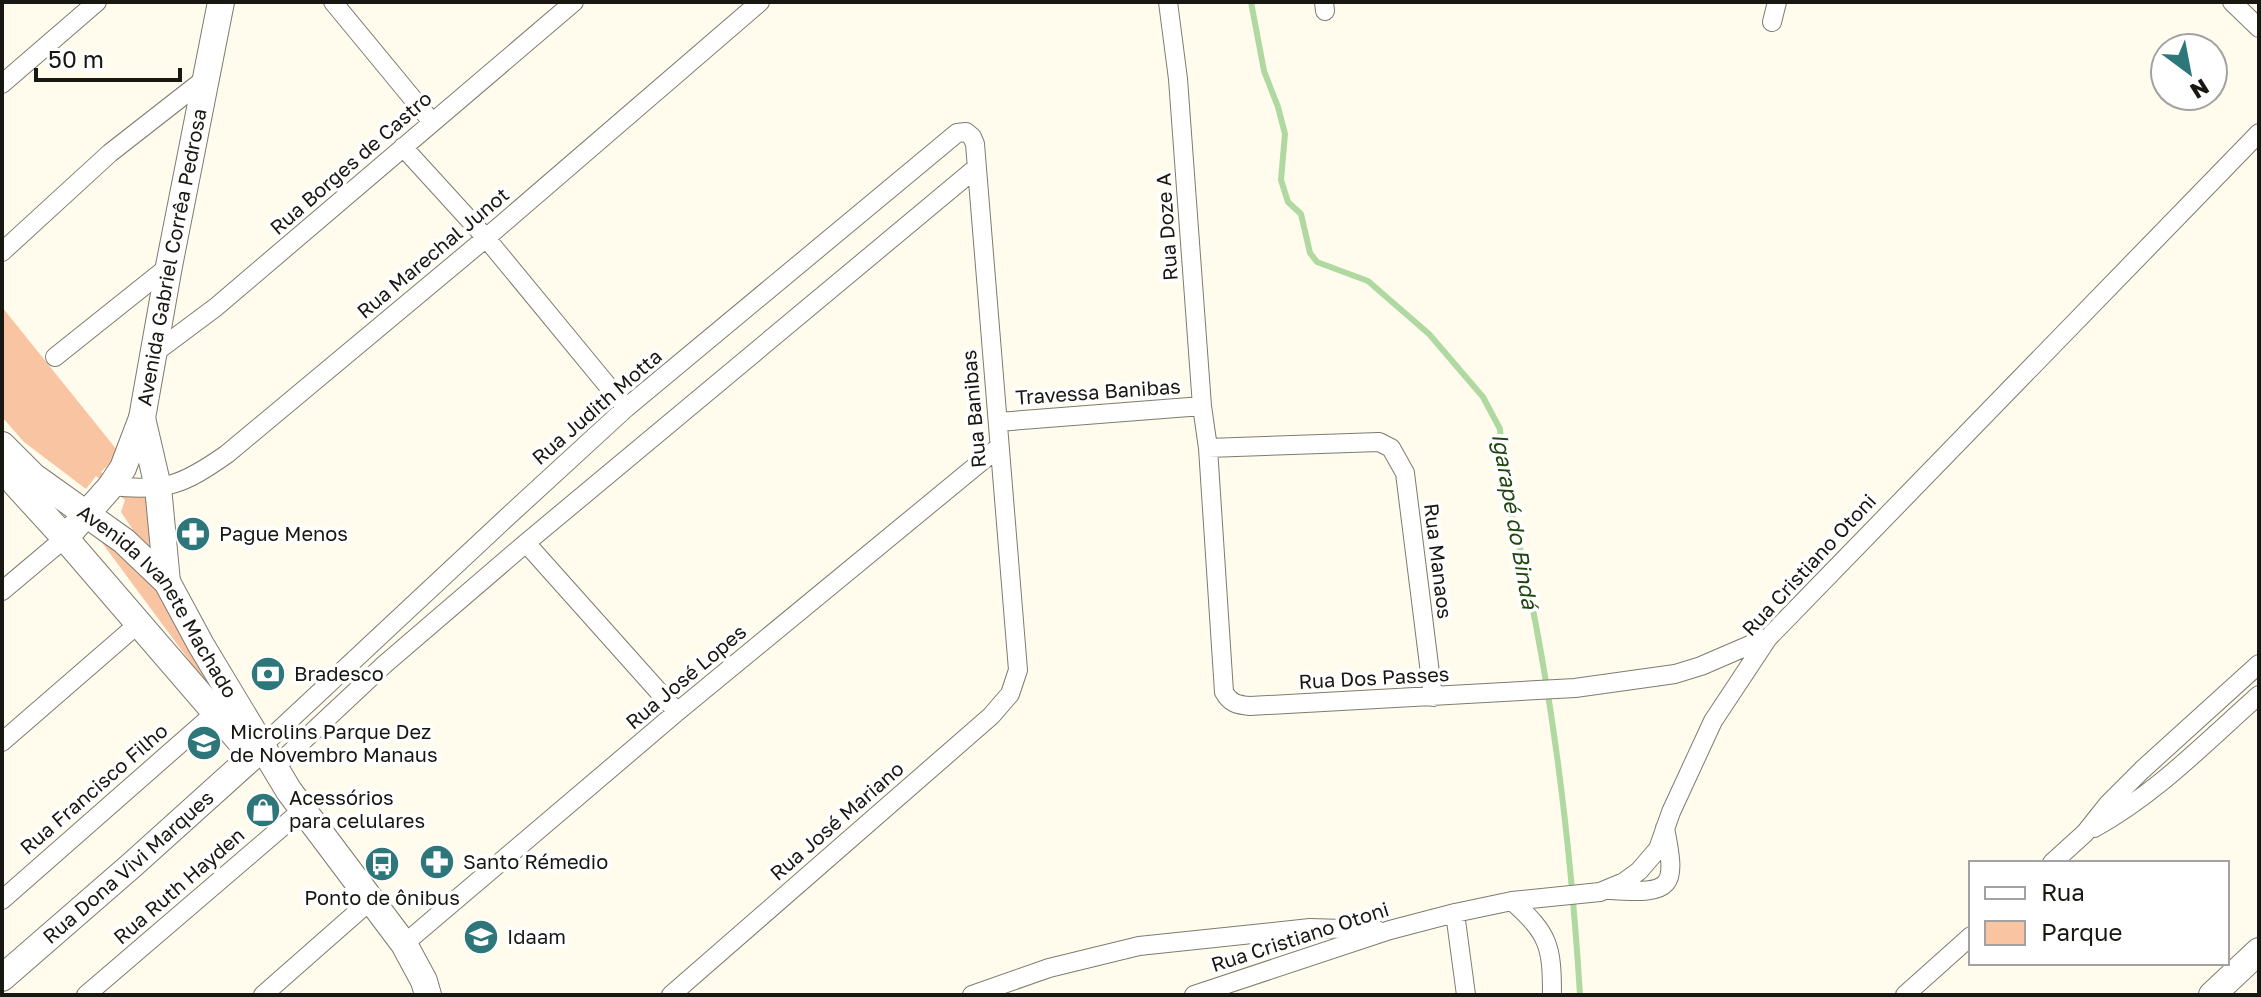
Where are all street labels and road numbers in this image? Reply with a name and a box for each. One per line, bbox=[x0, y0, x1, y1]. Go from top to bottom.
street label: Rua Borges de Castro bbox=[265, 86, 436, 239]
street label: Avenida Gabriel Corrêa Pedrosa bbox=[131, 106, 211, 408]
street label: Rua Doze A bbox=[1150, 172, 1182, 282]
street label: Rua Marechal Junot bbox=[352, 182, 513, 323]
street label: Rua Judith Motta bbox=[527, 343, 666, 469]
street label: Rua Banibas bbox=[956, 349, 990, 469]
street label: Travessa Banibas bbox=[1015, 373, 1181, 409]
street label: Rua Cristiano Otoni bbox=[1736, 488, 1880, 640]
street label: Avenida Ivanete Machado bbox=[74, 499, 243, 702]
street label: Rua Manaos bbox=[1420, 502, 1458, 620]
street label: Rua José Lopes bbox=[620, 619, 750, 734]
street label: Rua Dos Passes bbox=[1298, 661, 1450, 693]
street label: Rua Francisco Filho bbox=[15, 718, 172, 859]
street label: Rua José Mariano bbox=[765, 756, 908, 885]
street label: Rua Dona Vivi Marques bbox=[37, 785, 218, 948]
street label: Rua Ruth Hayden bbox=[108, 822, 249, 949]
street label: Rua Cristiano Otoni bbox=[1208, 896, 1392, 976]

